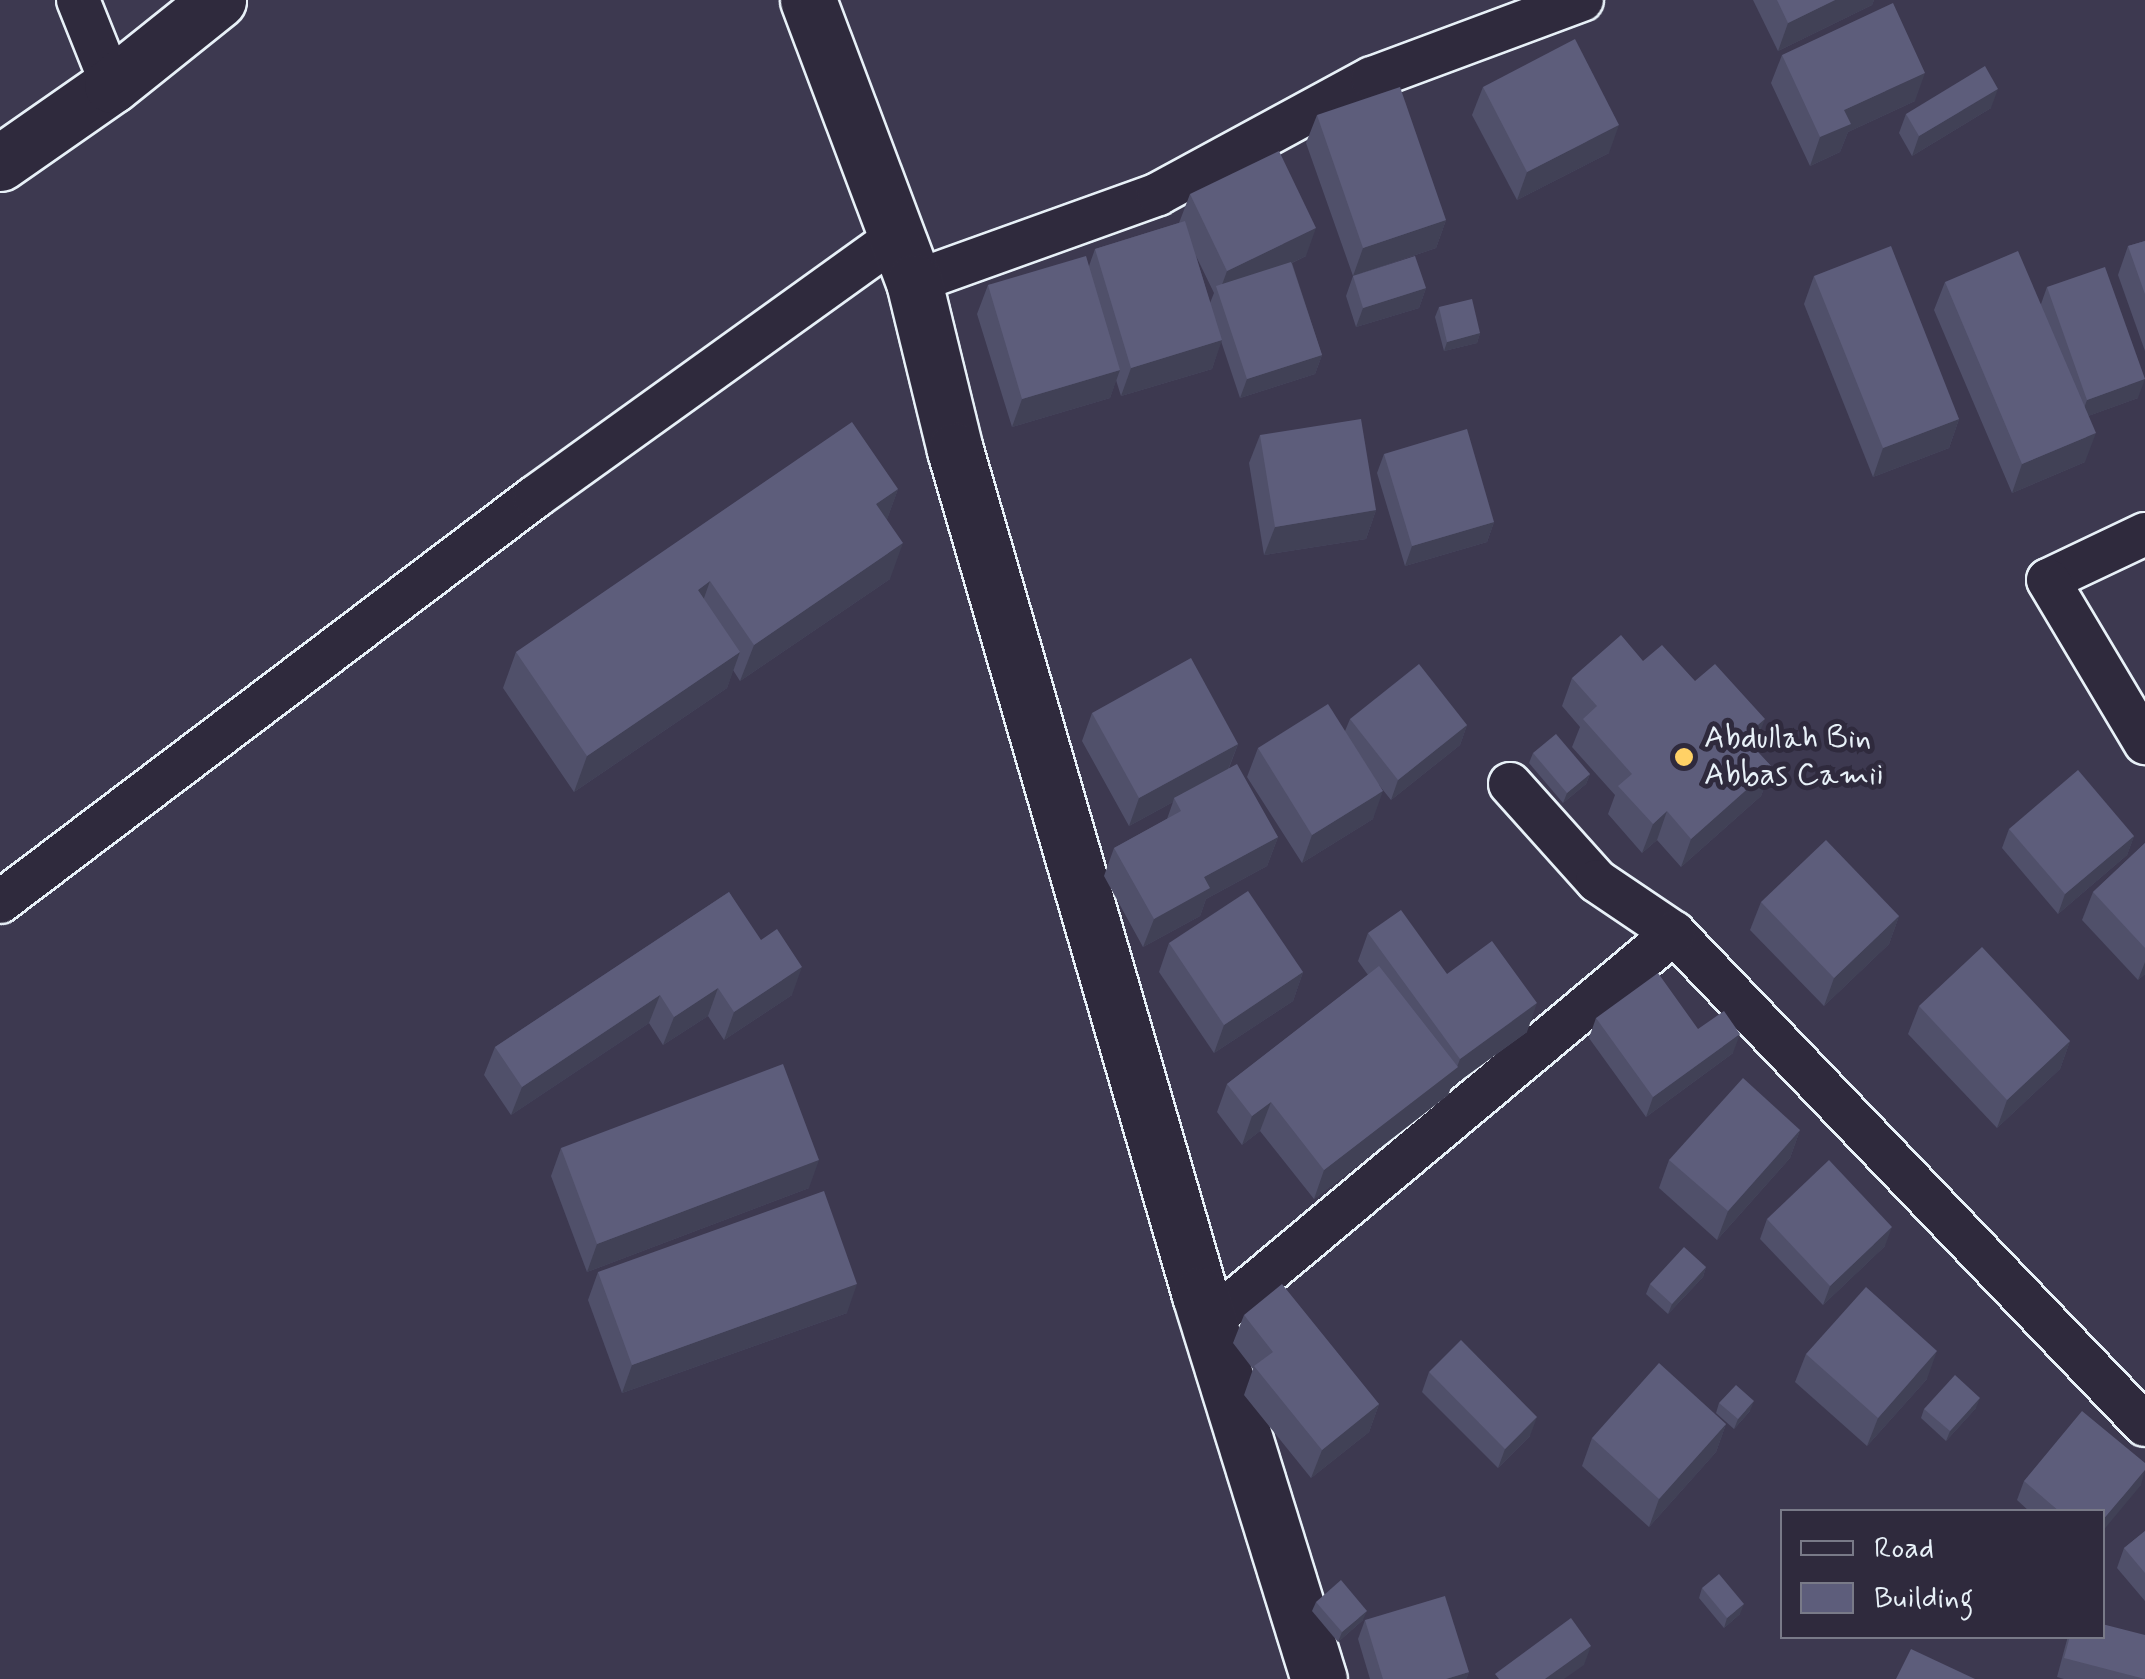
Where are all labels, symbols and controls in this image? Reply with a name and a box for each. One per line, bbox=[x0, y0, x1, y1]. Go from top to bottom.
place label: Abdullah Bin Abbas Camii bbox=[1704, 720, 1882, 795]
marker: Abdullah Bin Abbas Camii bbox=[1673, 746, 1695, 768]
legend bbox=[1780, 1509, 2105, 1639]
text: Road bbox=[1874, 1529, 1934, 1568]
text: Building bbox=[1874, 1579, 1973, 1618]

